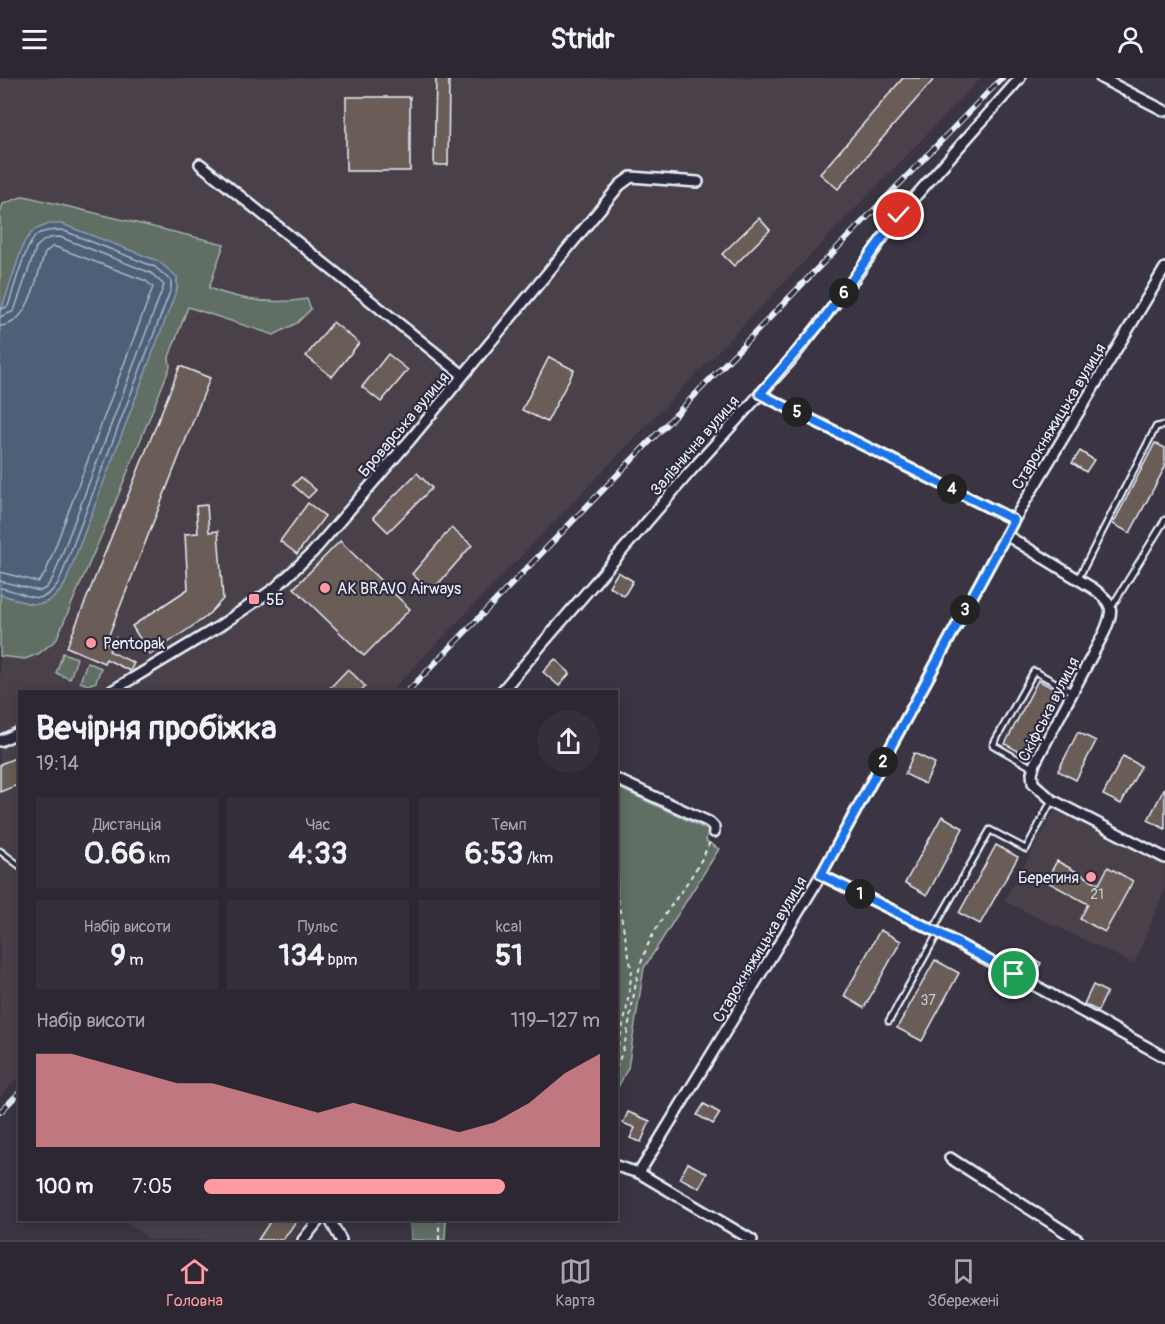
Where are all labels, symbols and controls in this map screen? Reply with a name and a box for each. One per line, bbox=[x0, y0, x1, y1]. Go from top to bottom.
icon: menu bbox=[18, 23, 51, 56]
text: Stridr bbox=[551, 23, 614, 56]
icon: person bbox=[1114, 23, 1147, 56]
pin bbox=[873, 189, 924, 240]
icon: check bbox=[882, 198, 915, 231]
pin: 6 bbox=[829, 278, 859, 308]
text: 6 bbox=[839, 283, 849, 303]
street label: Старокняжицька вулиця bbox=[1007, 340, 1110, 493]
street label: Броварська вулиця bbox=[354, 368, 454, 481]
street label: Залізнична вулиця bbox=[646, 392, 744, 500]
pin: 5 bbox=[782, 397, 812, 427]
text: 5 bbox=[793, 402, 801, 422]
pin: 4 bbox=[937, 474, 967, 504]
text: 4 bbox=[947, 479, 957, 499]
place label: АК BRAVO Airways bbox=[337, 579, 461, 599]
marker: АК BRAVO Airways bbox=[318, 581, 332, 595]
place label: 5Б bbox=[266, 590, 284, 610]
marker: 5Б bbox=[247, 592, 261, 606]
pin: 3 bbox=[950, 595, 980, 625]
text: 3 bbox=[961, 600, 969, 620]
place label: Pentopak bbox=[103, 634, 165, 654]
marker: Pentopak bbox=[84, 636, 98, 650]
street label: Скіфська вулиця bbox=[1014, 654, 1084, 765]
text: Вечірня пробіжка bbox=[36, 708, 277, 749]
button: share bbox=[537, 710, 600, 773]
pin: 2 bbox=[868, 747, 898, 777]
text: 19:14 bbox=[36, 751, 79, 776]
text: 2 bbox=[879, 752, 887, 772]
text: Дистанція bbox=[93, 815, 161, 835]
text: Час bbox=[305, 815, 331, 835]
text: Темп bbox=[491, 815, 527, 835]
text: 0.66 bbox=[84, 835, 146, 872]
text: 4:33 bbox=[289, 835, 347, 872]
text: 6:53 bbox=[465, 835, 523, 872]
text: km bbox=[146, 848, 170, 868]
text: /km bbox=[523, 848, 553, 868]
place label: Берегиня bbox=[1018, 868, 1079, 888]
marker: Берегиня bbox=[1084, 870, 1098, 884]
street label: Старокняжицька вулиця bbox=[708, 873, 811, 1026]
pin: 1 bbox=[845, 879, 875, 909]
text: 1 bbox=[857, 884, 863, 904]
house number: 21 bbox=[1090, 886, 1104, 903]
text: Набір висоти bbox=[84, 917, 171, 937]
text: Пульс bbox=[298, 917, 338, 937]
text: kcal bbox=[496, 917, 522, 937]
text: 9 bbox=[110, 937, 126, 974]
text: 134 bbox=[279, 937, 324, 974]
text: 51 bbox=[495, 937, 523, 974]
pin bbox=[988, 948, 1039, 999]
text: m bbox=[126, 950, 144, 970]
text: bpm bbox=[324, 950, 357, 970]
icon: arrive bbox=[997, 957, 1030, 990]
house number: 37 bbox=[920, 992, 936, 1009]
text: Набір висоти bbox=[36, 1008, 145, 1033]
text: 119–127 m bbox=[511, 1008, 600, 1033]
text: 100 m bbox=[36, 1174, 93, 1199]
text: 7:05 bbox=[132, 1174, 172, 1199]
tab: Головна bbox=[166, 1255, 223, 1311]
tab: Карта bbox=[555, 1255, 595, 1311]
tab: Збережені bbox=[928, 1255, 999, 1311]

